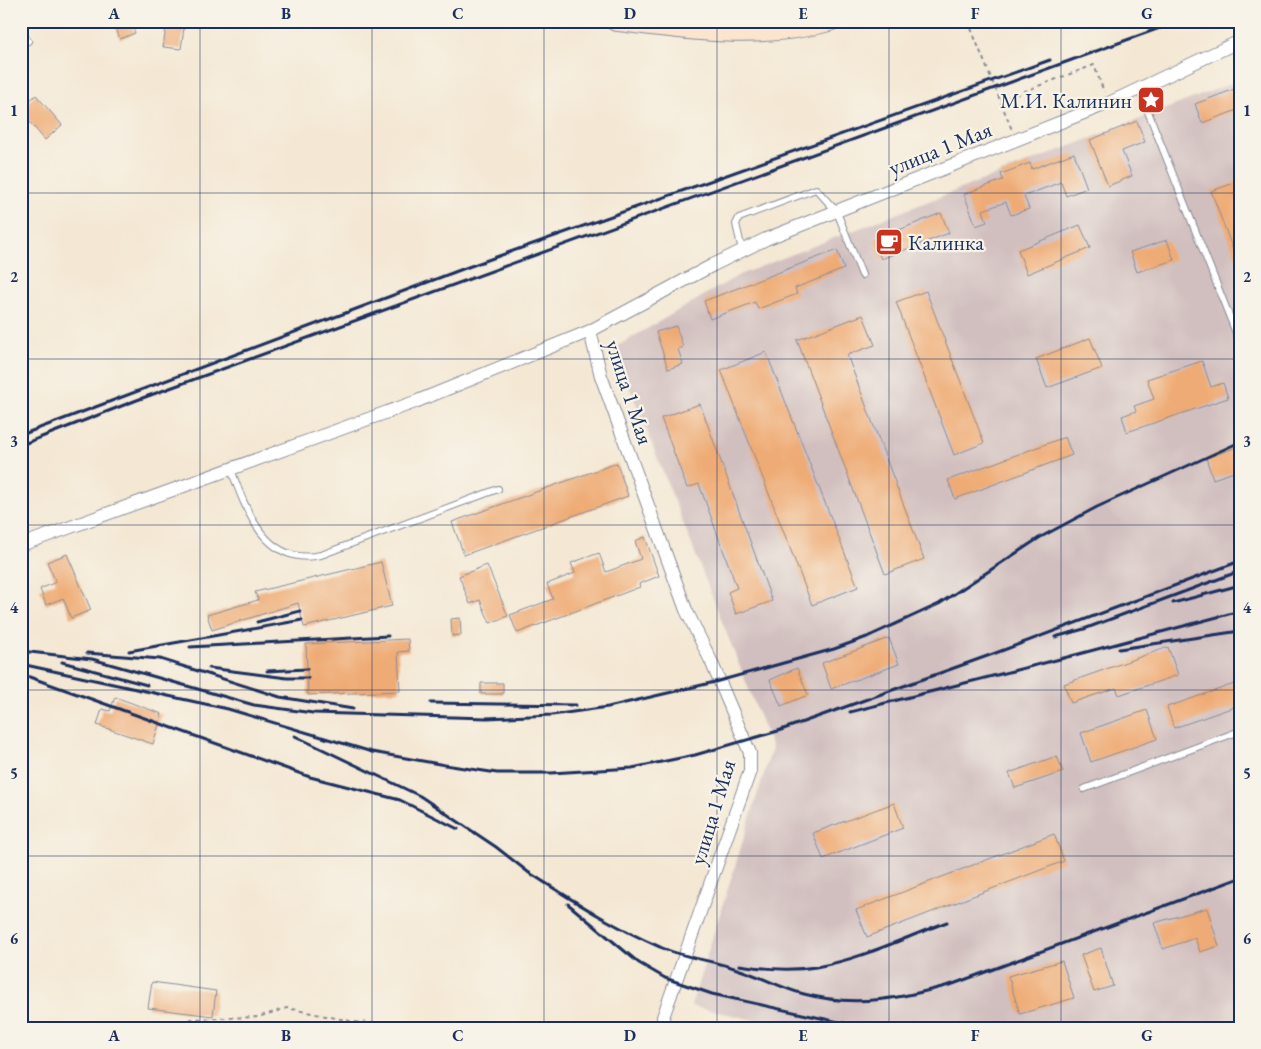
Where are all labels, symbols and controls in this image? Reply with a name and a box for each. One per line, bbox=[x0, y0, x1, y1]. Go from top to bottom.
text: A bbox=[107, 3, 120, 24]
text: B bbox=[281, 3, 291, 24]
text: C bbox=[452, 3, 464, 24]
text: D bbox=[624, 3, 636, 24]
text: E bbox=[798, 3, 808, 24]
text: F bbox=[971, 3, 980, 24]
text: G bbox=[1141, 3, 1153, 24]
place icon: М.И. Калинин bbox=[1136, 85, 1166, 115]
place label: М.И. Калинин bbox=[1000, 86, 1132, 115]
text: 1 bbox=[10, 100, 18, 121]
text: 1 bbox=[1243, 100, 1251, 121]
street label: улица 1 Мая bbox=[884, 115, 996, 182]
cafe icon: Калинка bbox=[874, 227, 904, 257]
place label: Калинка bbox=[908, 228, 984, 257]
text: 2 bbox=[10, 266, 19, 287]
text: 2 bbox=[1243, 266, 1252, 287]
street label: улица 1 Мая bbox=[599, 336, 660, 448]
text: 3 bbox=[10, 431, 18, 452]
text: 3 bbox=[1243, 431, 1251, 452]
text: 4 bbox=[10, 597, 19, 618]
text: 4 bbox=[1243, 597, 1252, 618]
street label: улица 1 Мая bbox=[683, 756, 742, 868]
text: 5 bbox=[10, 763, 18, 784]
text: 5 bbox=[1243, 763, 1251, 784]
text: 6 bbox=[10, 928, 19, 949]
text: 6 bbox=[1243, 928, 1252, 949]
text: A bbox=[107, 1025, 120, 1046]
text: B bbox=[281, 1025, 291, 1046]
text: C bbox=[452, 1025, 464, 1046]
text: D bbox=[624, 1025, 636, 1046]
text: E bbox=[798, 1025, 808, 1046]
text: F bbox=[971, 1025, 980, 1046]
text: G bbox=[1141, 1025, 1153, 1046]

